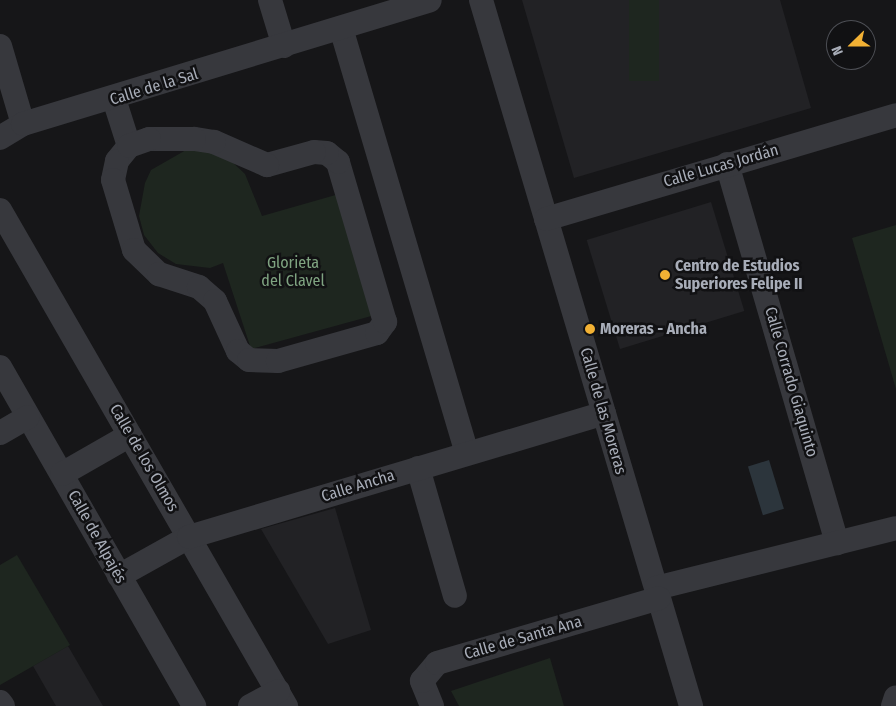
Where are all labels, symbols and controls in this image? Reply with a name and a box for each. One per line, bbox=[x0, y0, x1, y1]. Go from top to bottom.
north arrow bbox=[826, 20, 876, 70]
text: N bbox=[828, 43, 847, 58]
street label: Calle de la Sal bbox=[107, 64, 201, 110]
street label: Calle Lucas Jordán bbox=[661, 140, 781, 192]
park label: Glorieta del Clavel bbox=[261, 253, 325, 291]
place label: Centro de Estudios Superiores Felipe II bbox=[675, 256, 803, 294]
marker: Centro de Estudios Superiores Felipe II bbox=[659, 269, 671, 281]
street label: Calle Corrado Giaquinto bbox=[760, 305, 822, 459]
place label: Moreras - Ancha bbox=[600, 319, 707, 339]
marker: Moreras - Ancha bbox=[584, 323, 596, 335]
street label: Calle de las Moreras bbox=[576, 345, 630, 477]
street label: Calle de los Olmos bbox=[105, 401, 183, 515]
street label: Calle Ancha bbox=[319, 466, 397, 506]
street label: Calle de Alpajés bbox=[64, 487, 130, 587]
street label: Calle de Santa Ana bbox=[462, 612, 584, 664]

